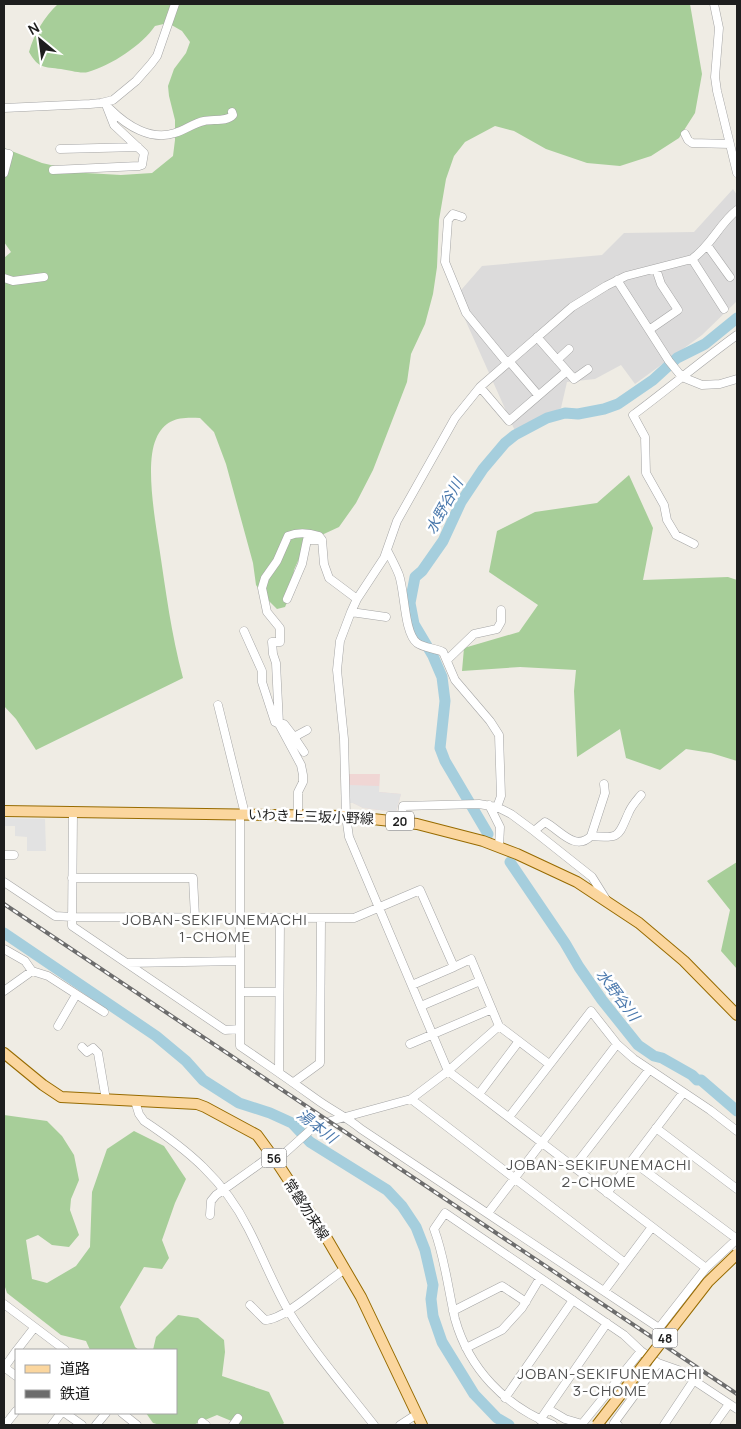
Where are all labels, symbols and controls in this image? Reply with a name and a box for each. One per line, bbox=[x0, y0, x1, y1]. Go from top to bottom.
north arrow bbox=[15, 15, 65, 65]
text: N bbox=[24, 17, 42, 39]
water label: 水野谷川 bbox=[420, 473, 469, 537]
street label: いわき上三坂小野線 bbox=[248, 804, 374, 828]
road number: 20 bbox=[386, 811, 414, 830]
district label: JOBAN-SEKIFUNEMACHI 1-CHOME bbox=[122, 909, 308, 947]
water label: 水野谷川 bbox=[592, 965, 646, 1027]
water label: 湯本川 bbox=[293, 1104, 343, 1149]
road number: 56 bbox=[262, 1148, 286, 1168]
district label: JOBAN-SEKIFUNEMACHI 2-CHOME bbox=[506, 1154, 692, 1192]
street label: 常磐勿来線 bbox=[280, 1174, 334, 1244]
road number: 48 bbox=[652, 1329, 678, 1348]
legend bbox=[15, 1349, 178, 1414]
text: 道路 bbox=[60, 1358, 90, 1379]
district label: JOBAN-SEKIFUNEMACHI 3-CHOME bbox=[517, 1363, 703, 1401]
text: 鉄道 bbox=[60, 1383, 90, 1404]

